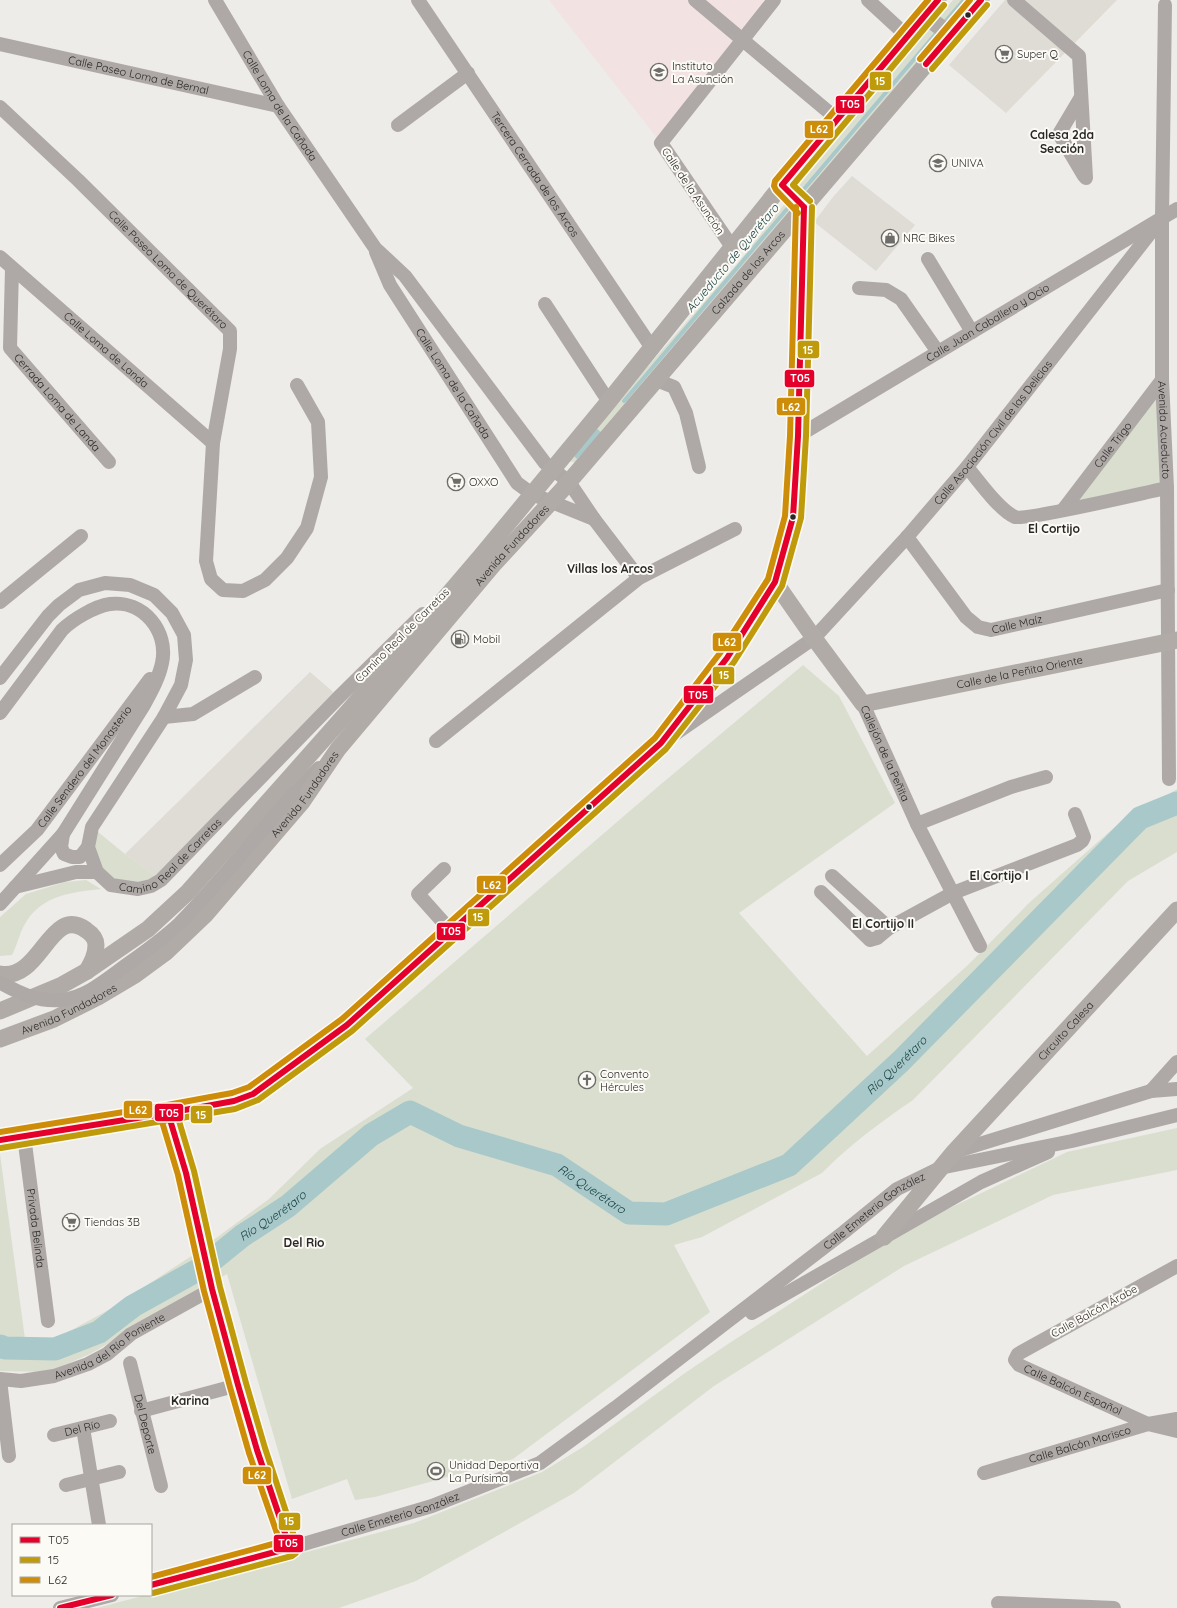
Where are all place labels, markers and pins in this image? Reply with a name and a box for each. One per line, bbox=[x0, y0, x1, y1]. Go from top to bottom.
unlabelled marker bbox=[963, 10, 973, 20]
supermarket icon: Super Q bbox=[994, 44, 1014, 64]
place label: Super Q bbox=[1017, 47, 1059, 61]
place label: Instituto La Asunción bbox=[672, 59, 733, 86]
school or university icon: Instituto La Asunción bbox=[649, 62, 669, 82]
school or university icon: UNIVA bbox=[928, 153, 948, 173]
place label: UNIVA bbox=[951, 156, 984, 170]
shop icon: NRC Bikes bbox=[880, 228, 900, 248]
place label: NRC Bikes bbox=[903, 231, 955, 245]
supermarket icon: OXXO bbox=[446, 472, 466, 492]
place label: OXXO bbox=[469, 475, 499, 489]
unlabelled marker bbox=[788, 512, 798, 522]
fuel station icon: Mobil bbox=[450, 629, 470, 649]
place label: Mobil bbox=[473, 632, 500, 646]
unlabelled marker bbox=[584, 802, 594, 812]
place label: Convento Hércules bbox=[600, 1067, 649, 1094]
church icon: Convento Hércules bbox=[577, 1070, 597, 1090]
supermarket icon: Tiendas 3B bbox=[61, 1212, 81, 1232]
place label: Tiendas 3B bbox=[84, 1215, 140, 1229]
place label: Unidad Deportiva La Purísima bbox=[449, 1458, 539, 1485]
sports icon: Unidad Deportiva La Purísima bbox=[426, 1461, 446, 1481]

